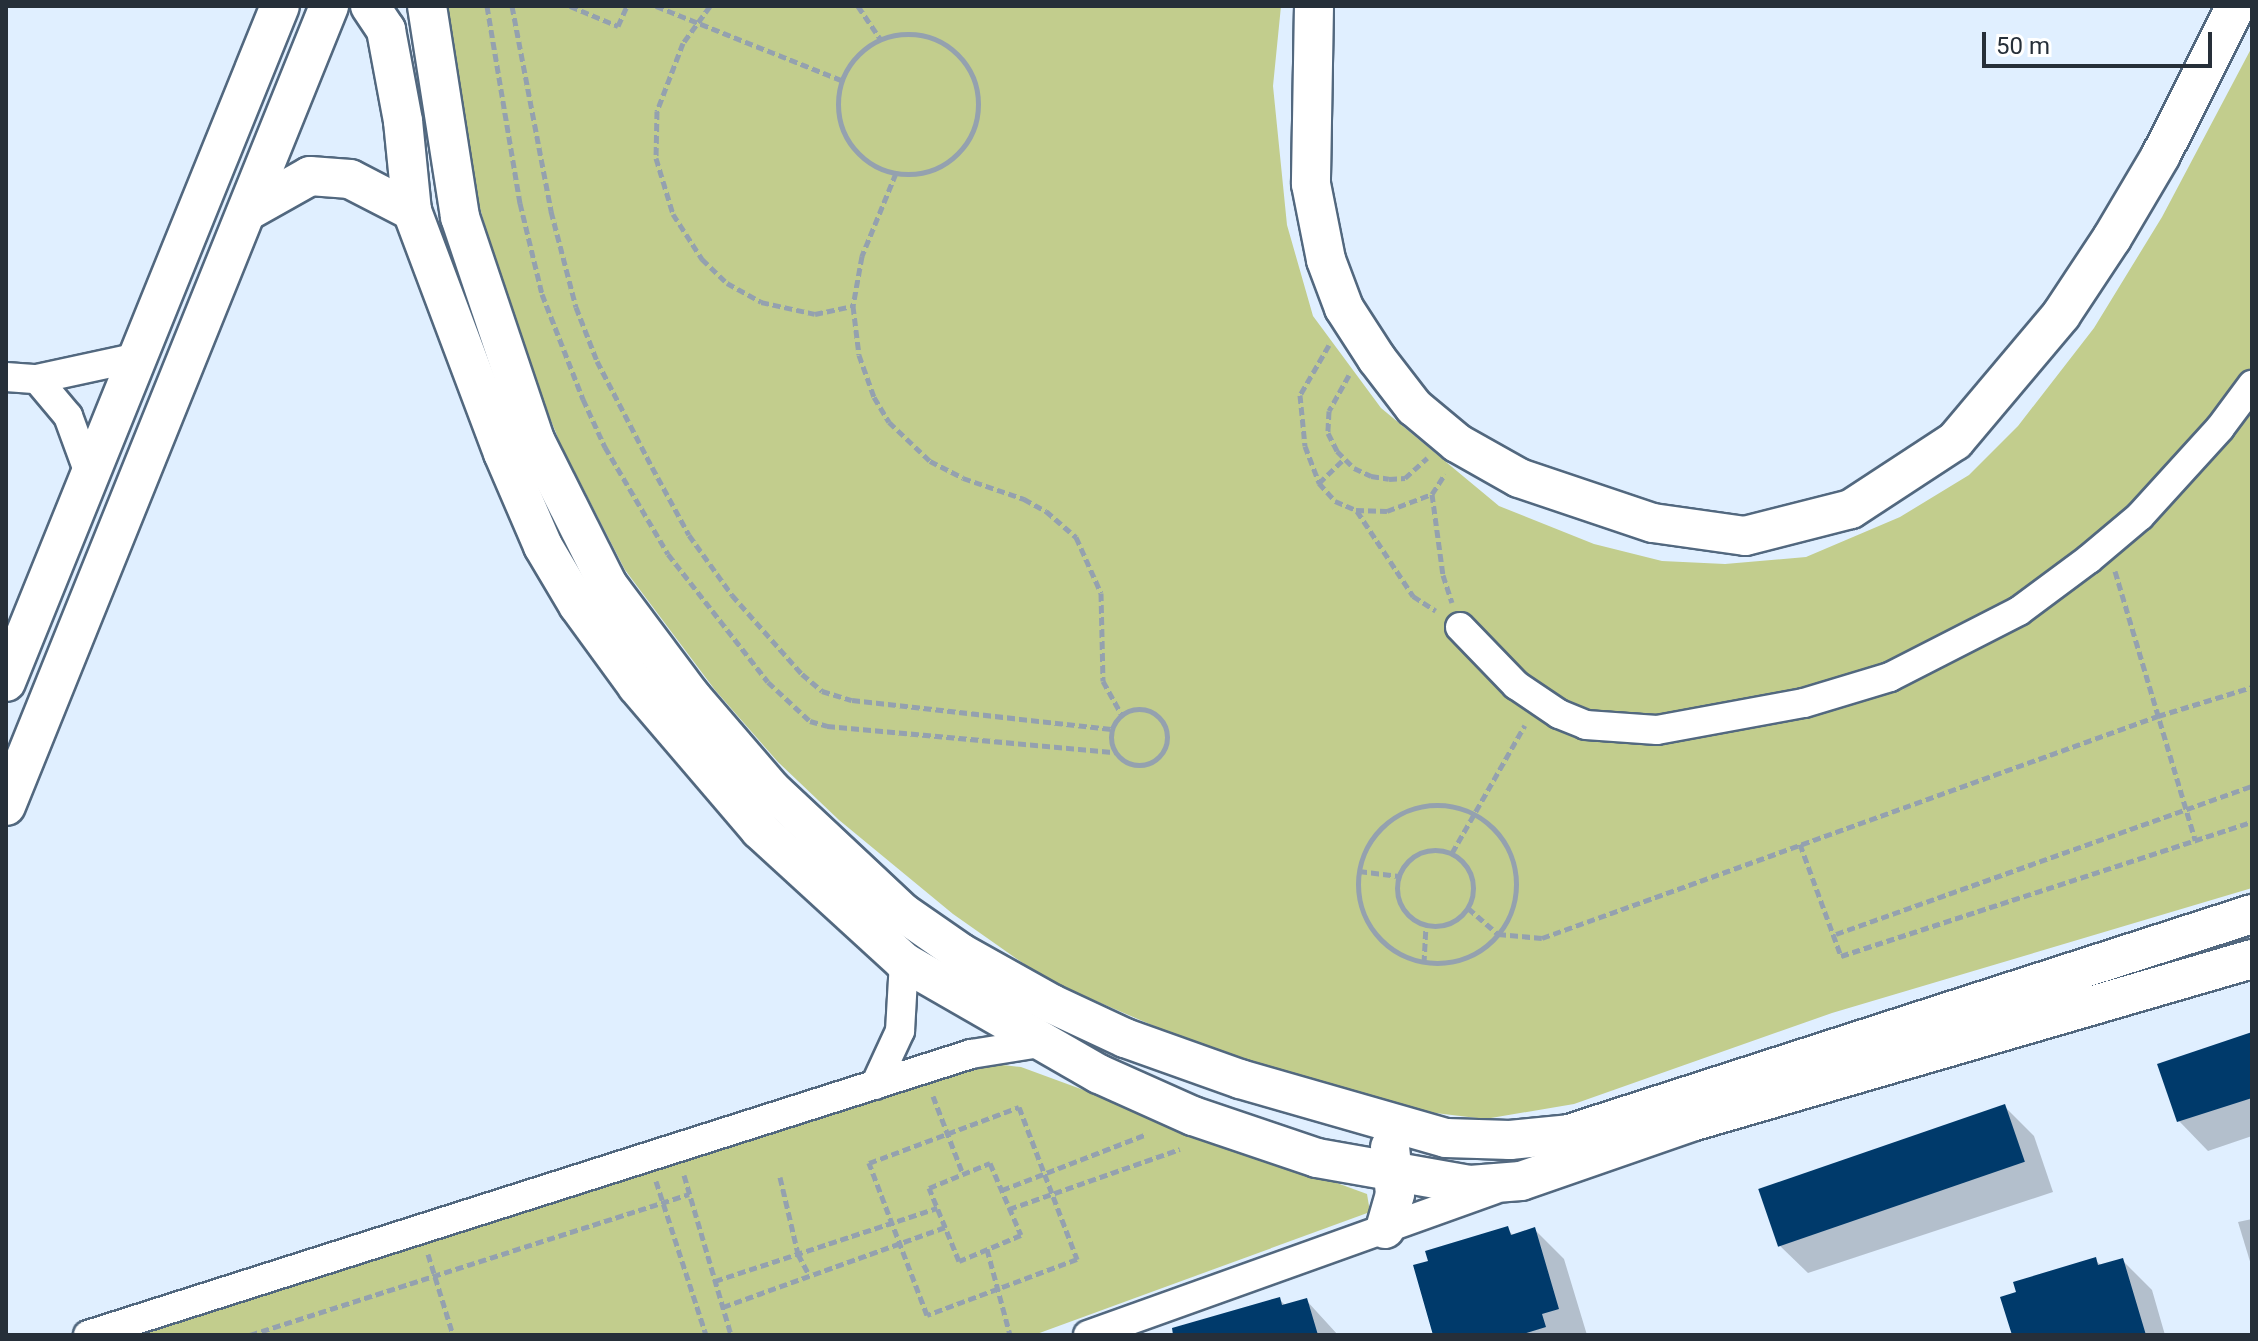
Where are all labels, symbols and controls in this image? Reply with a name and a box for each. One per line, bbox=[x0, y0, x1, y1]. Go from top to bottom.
scale bar bbox=[1986, 16, 2216, 66]
text: 50 m bbox=[1996, 32, 2050, 60]

